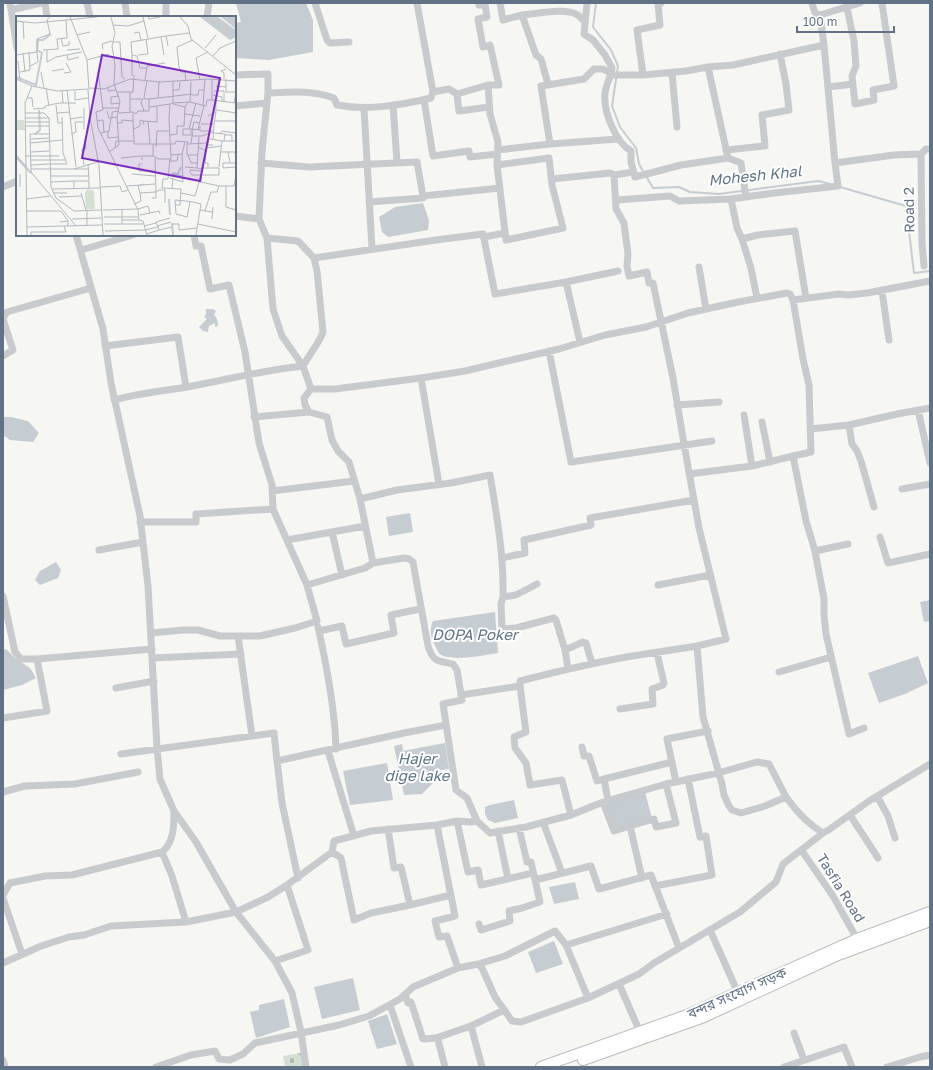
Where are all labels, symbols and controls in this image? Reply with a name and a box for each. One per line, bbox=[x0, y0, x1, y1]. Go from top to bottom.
scale bar bbox=[797, 8, 894, 34]
text: 100 m bbox=[803, 14, 837, 29]
inset map bbox=[16, 16, 236, 236]
water label: Mohesh Khal bbox=[707, 161, 804, 189]
street label: Road 2 bbox=[900, 187, 917, 233]
water label: DOPA Poker bbox=[432, 625, 520, 643]
water label: Hajer dige lake bbox=[384, 749, 451, 785]
street label: Tasfia Road bbox=[814, 850, 869, 925]
street label: বন্দর সংযোগ সড়ক bbox=[684, 963, 790, 1022]

